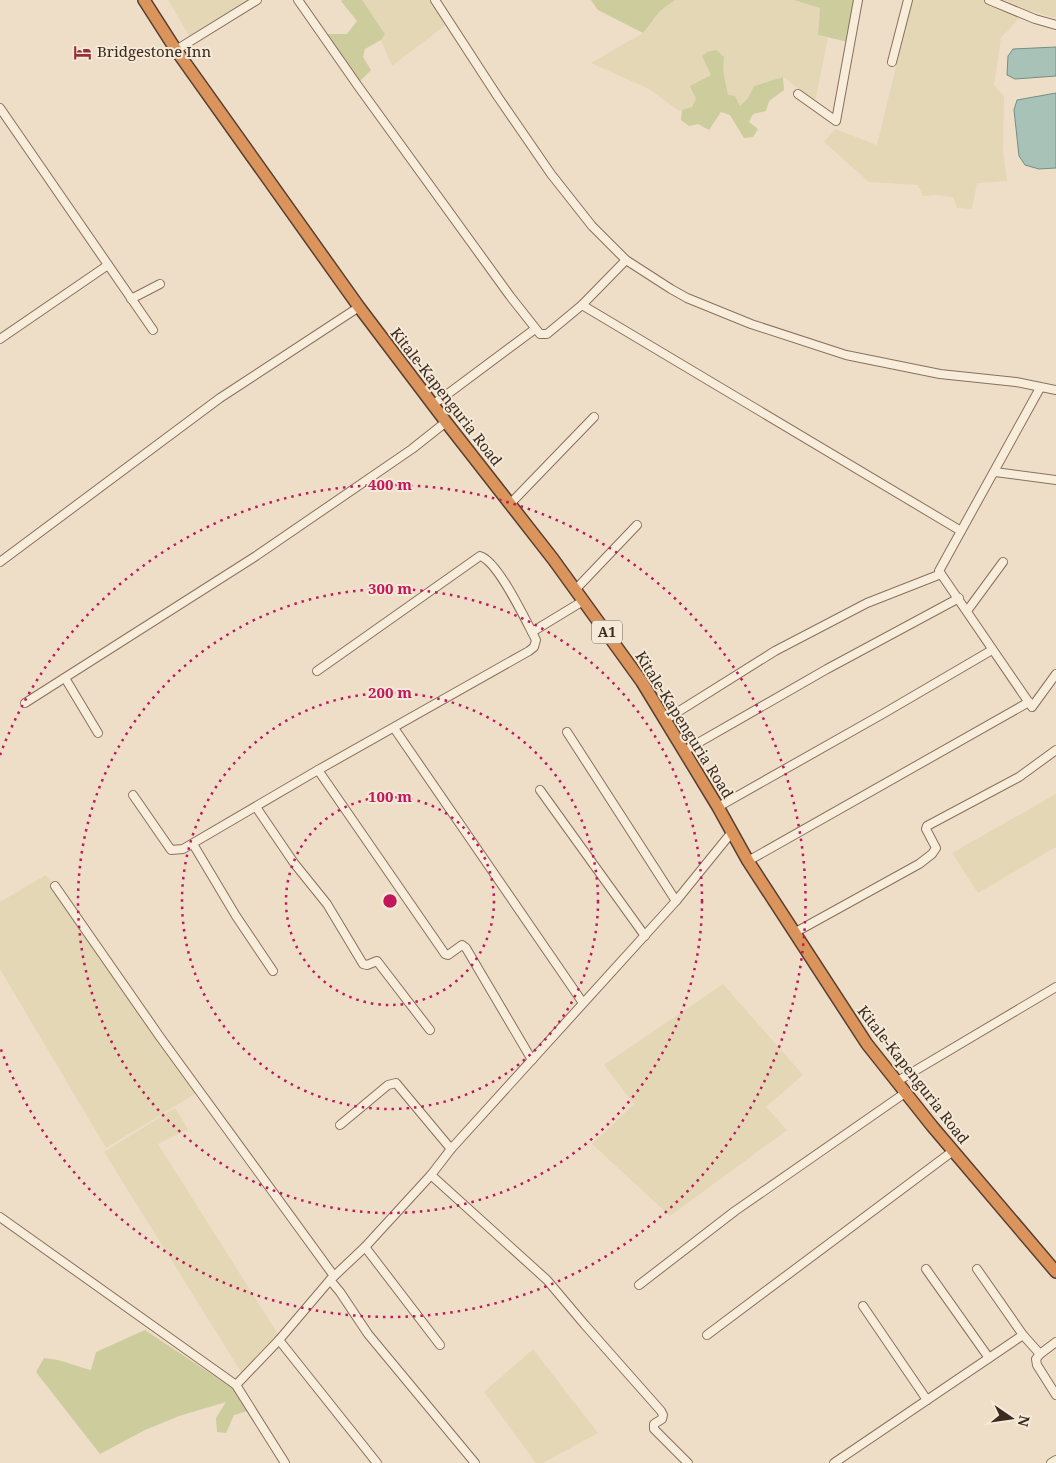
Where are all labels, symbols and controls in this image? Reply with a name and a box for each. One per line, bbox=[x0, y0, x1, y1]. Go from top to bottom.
place label: Bridgestone Inn bbox=[97, 41, 211, 61]
hotel icon: Bridgestone Inn bbox=[73, 42, 93, 62]
street label: Kitale-Kapenguria Road bbox=[387, 323, 507, 470]
text: 400 m bbox=[368, 474, 412, 494]
text: 300 m bbox=[368, 578, 412, 598]
road number: A1 bbox=[592, 620, 622, 644]
street label: Kitale-Kapenguria Road bbox=[631, 647, 738, 802]
text: 200 m bbox=[368, 682, 412, 702]
text: 100 m bbox=[368, 786, 412, 806]
centre of rings bbox=[381, 892, 399, 910]
street label: Kitale-Kapenguria Road bbox=[854, 1001, 974, 1148]
north arrow bbox=[986, 1393, 1036, 1443]
text: N bbox=[1014, 1414, 1035, 1429]

